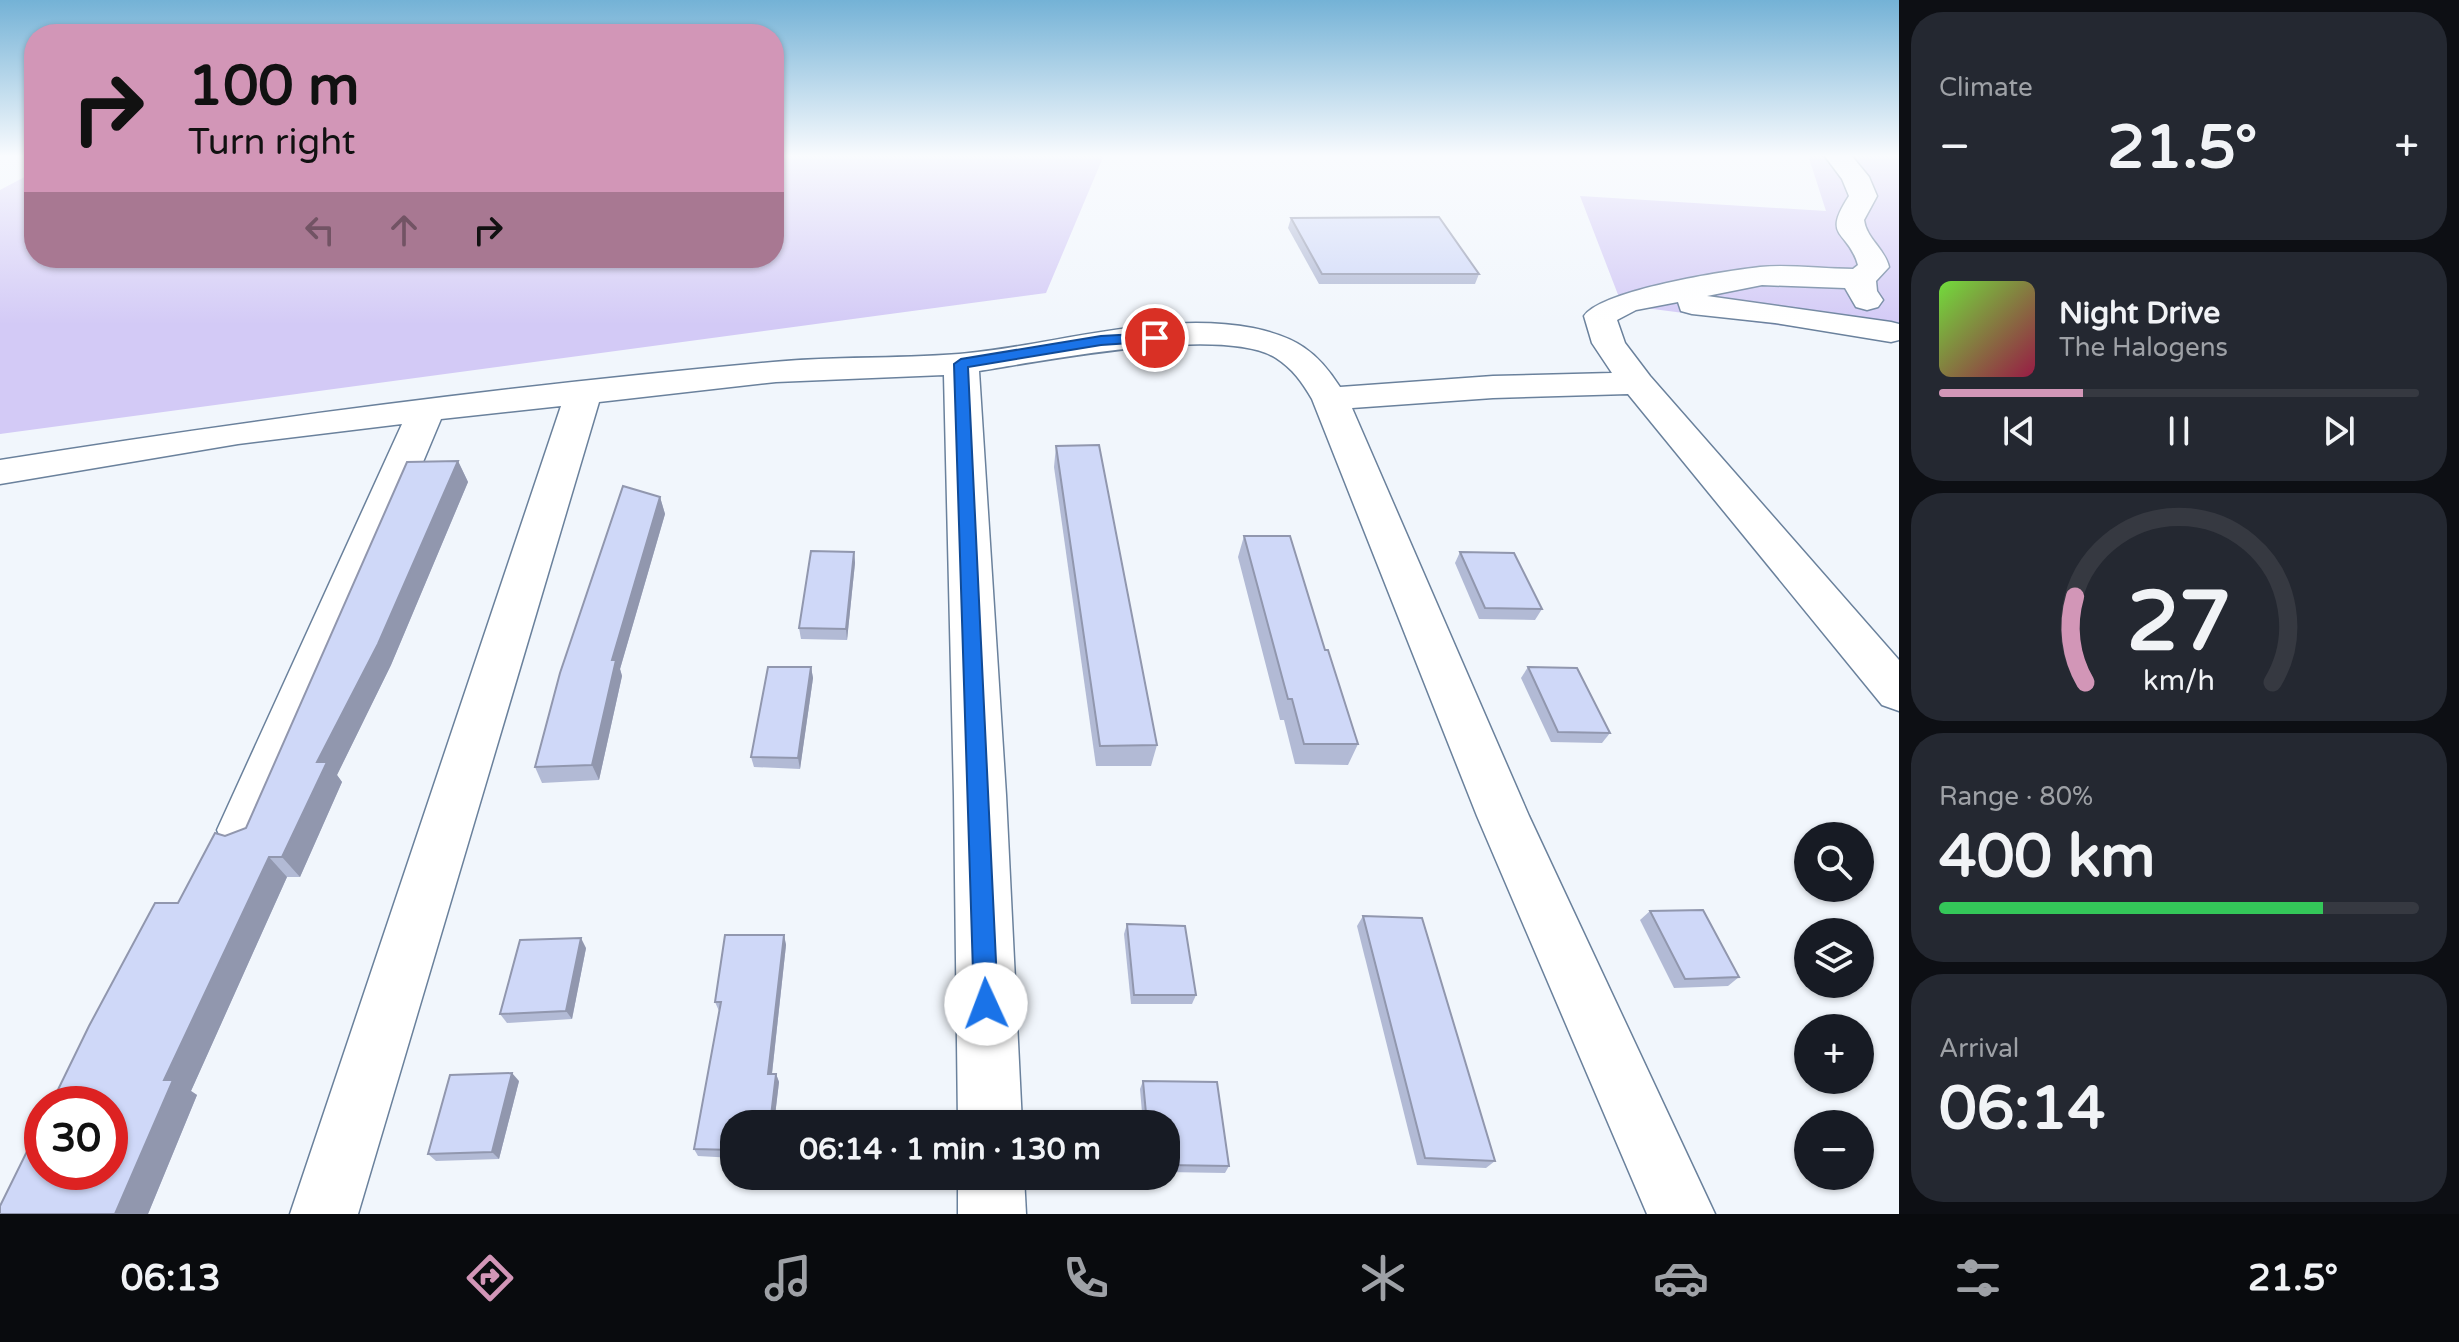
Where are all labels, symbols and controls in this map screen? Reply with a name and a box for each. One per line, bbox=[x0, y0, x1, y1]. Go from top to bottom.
text: 100 m bbox=[188, 53, 359, 120]
icon: right bbox=[56, 56, 160, 160]
text: Climate bbox=[1939, 72, 2033, 103]
text: 21.5° bbox=[2107, 112, 2257, 184]
text: Turn right bbox=[188, 121, 355, 164]
text: − bbox=[1939, 121, 1970, 174]
text: + bbox=[2394, 121, 2419, 174]
icon: left bbox=[298, 208, 342, 252]
icon: ahead bbox=[382, 208, 426, 252]
icon: right bbox=[466, 208, 510, 252]
text: Night Drive bbox=[2059, 295, 2220, 332]
pin bbox=[1121, 304, 1189, 372]
icon: arrive bbox=[1133, 316, 1177, 360]
text: The Halogens bbox=[2059, 332, 2228, 363]
icon: previous bbox=[1997, 409, 2041, 453]
icon: pause bbox=[2157, 409, 2201, 453]
icon: next bbox=[2317, 409, 2361, 453]
text: 27 bbox=[2127, 573, 2231, 673]
text: km/h bbox=[2143, 664, 2215, 698]
text: Range · 80% bbox=[1939, 781, 2093, 812]
text: 400 km bbox=[1939, 821, 2155, 893]
map controls bbox=[1794, 822, 1874, 1190]
button: search bbox=[1794, 822, 1874, 902]
button: layers bbox=[1794, 918, 1874, 998]
position arrow bbox=[944, 962, 1028, 1046]
button: + bbox=[1794, 1014, 1874, 1094]
text: Arrival bbox=[1939, 1033, 2019, 1064]
text: 06:14 bbox=[1939, 1073, 2105, 1145]
speed limit sign: 30 bbox=[24, 1086, 128, 1190]
button: − bbox=[1794, 1110, 1874, 1190]
text: 06:14 · 1 min · 130 m bbox=[799, 1131, 1101, 1168]
icon: directions bbox=[462, 1250, 518, 1306]
icon: music bbox=[760, 1250, 816, 1306]
icon: phone bbox=[1058, 1250, 1114, 1306]
icon: climate bbox=[1355, 1250, 1411, 1306]
icon: car bbox=[1653, 1250, 1709, 1306]
icon: filters bbox=[1950, 1250, 2006, 1306]
text: 06:13 bbox=[121, 1257, 221, 1300]
text: 21.5° bbox=[2248, 1257, 2338, 1300]

